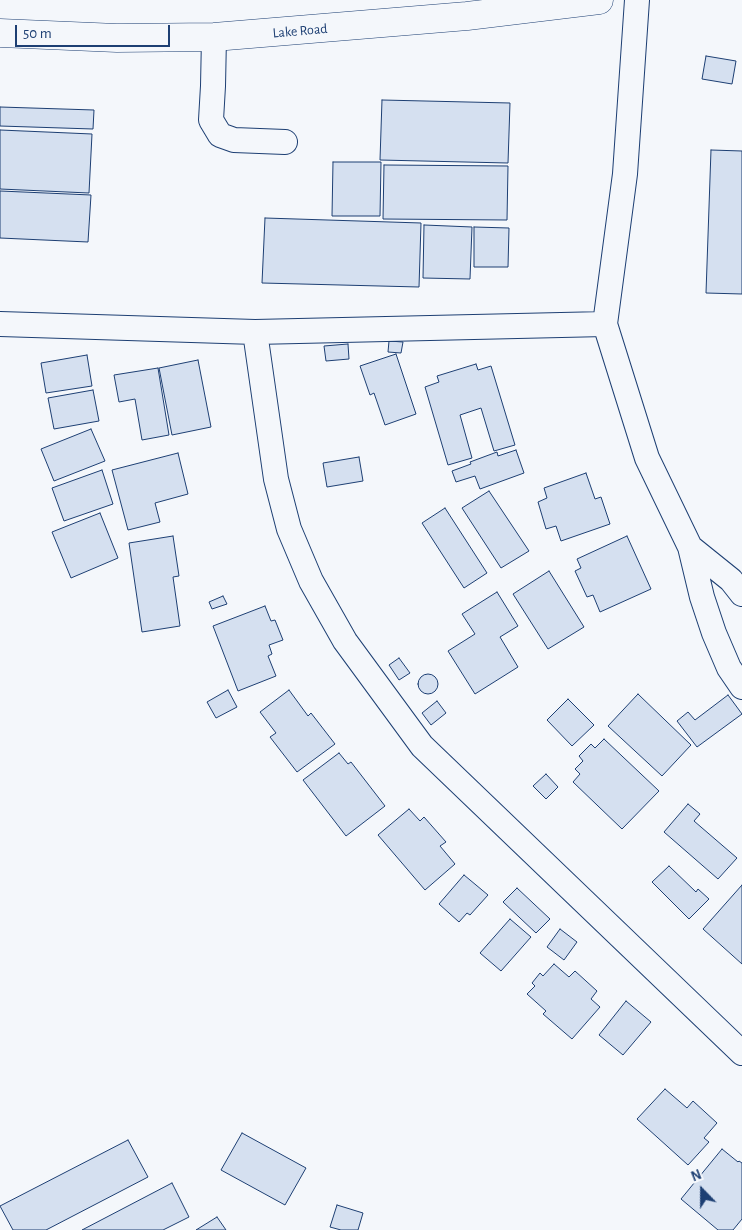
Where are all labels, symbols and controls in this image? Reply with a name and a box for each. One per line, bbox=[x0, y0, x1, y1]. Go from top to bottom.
scale bar bbox=[18, 15, 172, 47]
street label: Lake Road bbox=[272, 20, 328, 42]
text: 50 m bbox=[23, 26, 52, 41]
north arrow bbox=[677, 1165, 727, 1215]
text: N bbox=[689, 1168, 704, 1184]

